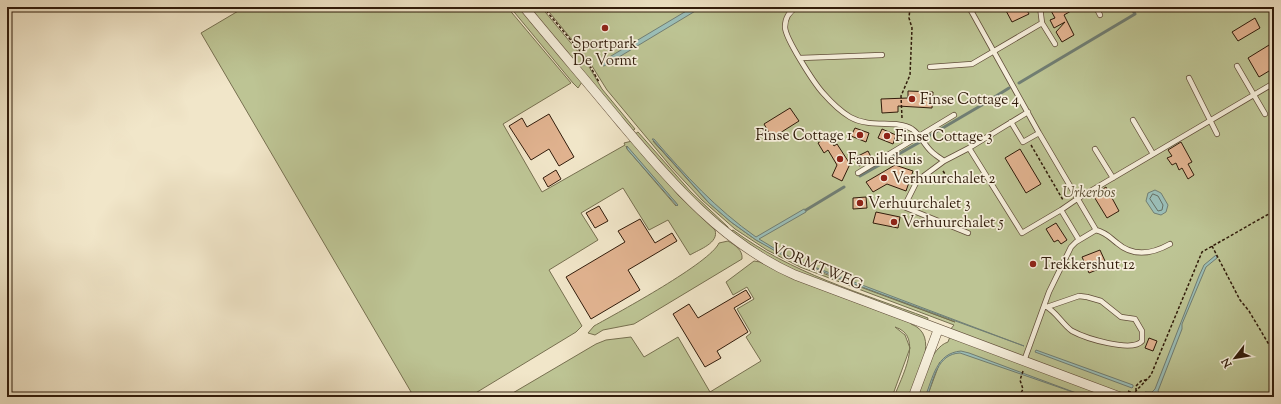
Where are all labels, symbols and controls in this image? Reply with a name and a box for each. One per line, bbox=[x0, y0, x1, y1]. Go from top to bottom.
marker: Sportpark De Vormt bbox=[600, 23, 610, 33]
place label: Sportpark De Vormt bbox=[573, 34, 637, 72]
place label: Finse Cottage 4 bbox=[920, 90, 1019, 111]
marker: Finse Cottage 4 bbox=[907, 94, 917, 104]
place label: Finse Cottage 1 bbox=[755, 126, 852, 147]
place label: Finse Cottage 3 bbox=[895, 127, 993, 148]
marker: Finse Cottage 1 bbox=[855, 130, 865, 140]
marker: Finse Cottage 3 bbox=[882, 131, 892, 141]
place label: Familiehuis bbox=[848, 150, 923, 171]
marker: Familiehuis bbox=[835, 154, 845, 164]
place label: Verhuurchalet 2 bbox=[892, 169, 995, 190]
marker: Verhuurchalet 2 bbox=[879, 173, 889, 183]
park label: Urkerbos bbox=[1063, 183, 1115, 204]
place label: Verhuurchalet 3 bbox=[868, 194, 971, 215]
marker: Verhuurchalet 3 bbox=[855, 198, 865, 208]
place label: Verhuurchalet 5 bbox=[902, 213, 1004, 234]
marker: Verhuurchalet 5 bbox=[889, 217, 899, 227]
street label: VORMTWEG bbox=[767, 239, 865, 296]
place label: Trekkershut 12 bbox=[1041, 255, 1135, 276]
marker: Trekkershut 12 bbox=[1028, 259, 1038, 269]
north arrow bbox=[1215, 338, 1255, 378]
text: N bbox=[1218, 355, 1237, 371]

